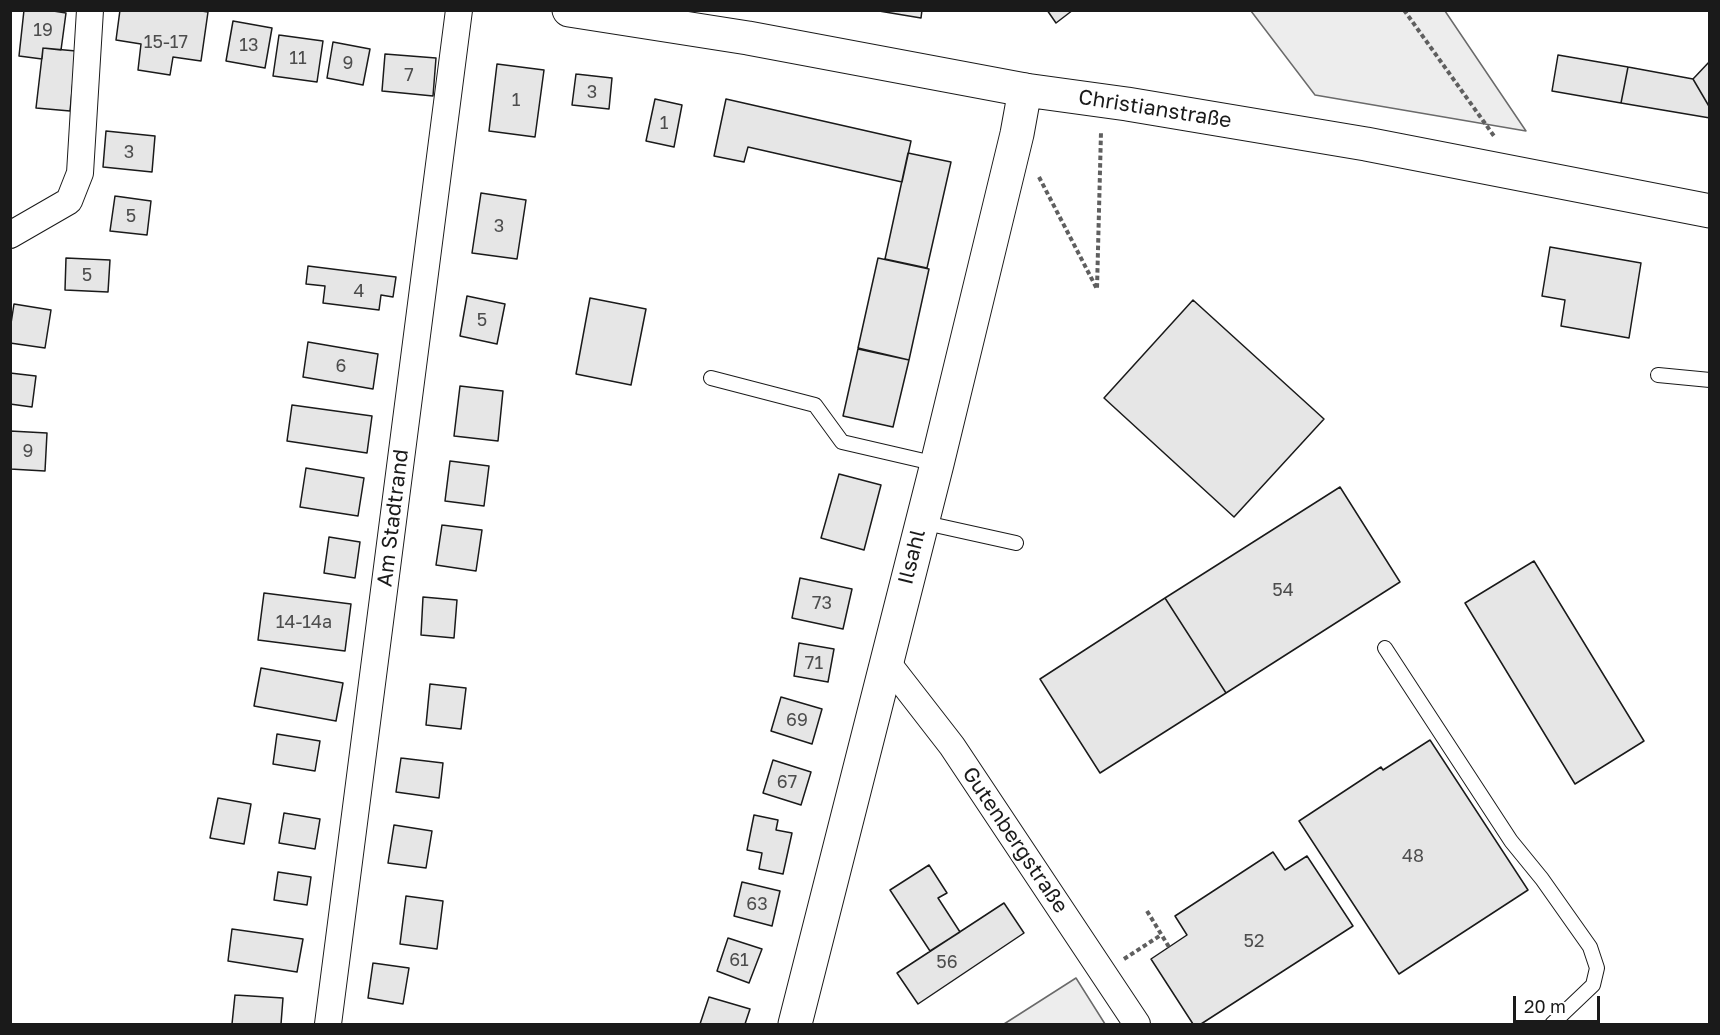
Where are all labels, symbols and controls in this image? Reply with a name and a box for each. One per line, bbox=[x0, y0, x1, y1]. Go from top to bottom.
house number: 19 bbox=[33, 19, 53, 41]
house number: 15-17 bbox=[144, 31, 188, 53]
house number: 13 bbox=[239, 34, 259, 56]
house number: 11 bbox=[289, 47, 307, 69]
house number: 9 bbox=[343, 52, 353, 74]
house number: 7 bbox=[404, 64, 414, 86]
house number: 3 bbox=[587, 81, 597, 103]
street label: Christianstraße bbox=[1077, 84, 1233, 134]
house number: 1 bbox=[512, 89, 520, 111]
house number: 1 bbox=[660, 112, 668, 134]
house number: 3 bbox=[124, 141, 134, 163]
house number: 5 bbox=[126, 205, 136, 227]
house number: 3 bbox=[494, 215, 504, 237]
house number: 5 bbox=[82, 264, 92, 286]
house number: 4 bbox=[354, 280, 364, 302]
house number: 5 bbox=[477, 309, 487, 331]
house number: 6 bbox=[336, 355, 346, 377]
house number: 9 bbox=[23, 440, 33, 462]
street label: Am Stadtrand bbox=[372, 448, 414, 588]
street label: Ilsahl bbox=[893, 527, 931, 587]
house number: 54 bbox=[1272, 579, 1294, 601]
house number: 73 bbox=[812, 592, 832, 614]
house number: 14-14a bbox=[276, 611, 332, 633]
house number: 71 bbox=[805, 652, 823, 674]
house number: 69 bbox=[786, 709, 808, 731]
street label: Gutenbergstraße bbox=[957, 762, 1073, 918]
house number: 67 bbox=[777, 771, 797, 793]
house number: 48 bbox=[1402, 845, 1424, 867]
house number: 63 bbox=[746, 893, 768, 915]
house number: 52 bbox=[1244, 930, 1264, 952]
house number: 61 bbox=[729, 949, 749, 971]
house number: 56 bbox=[936, 951, 958, 973]
scale bar bbox=[1516, 984, 1603, 1022]
text: 20 m bbox=[1524, 995, 1566, 1017]

